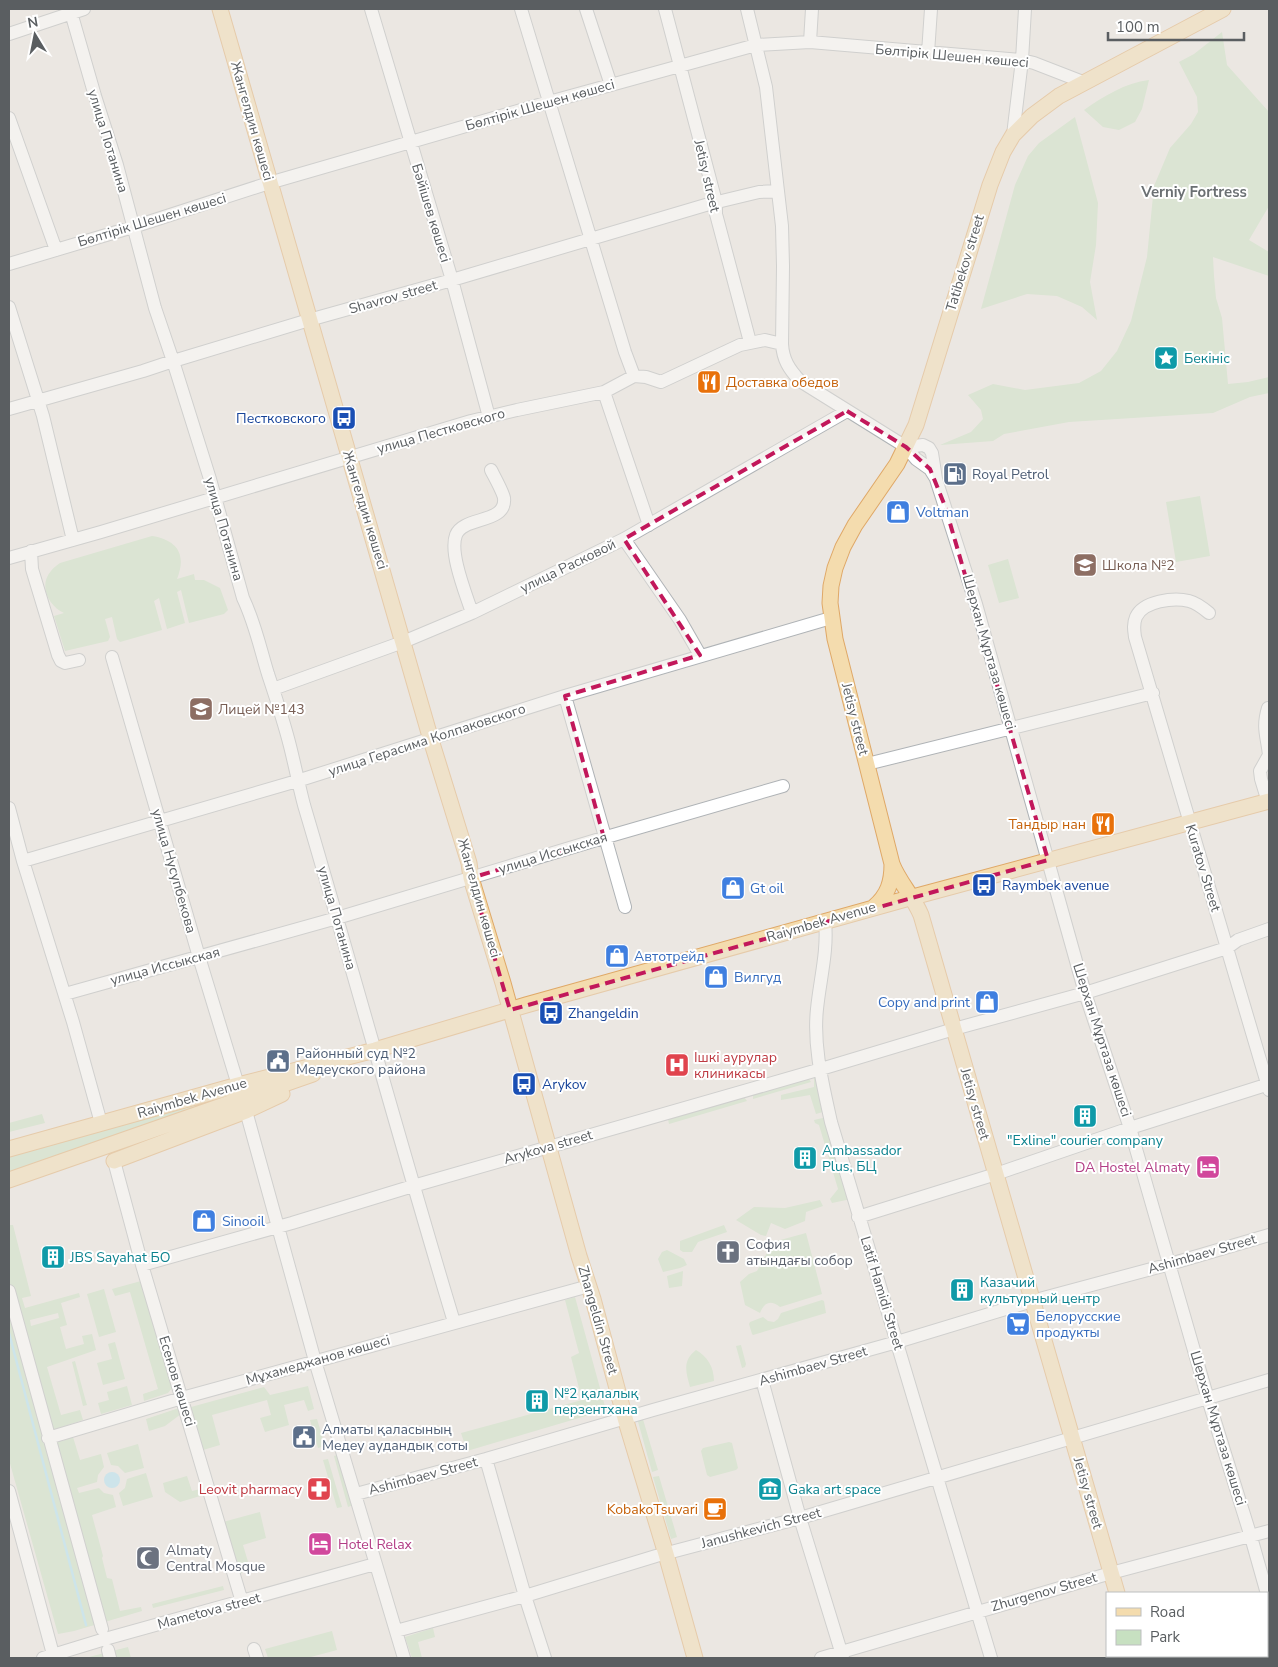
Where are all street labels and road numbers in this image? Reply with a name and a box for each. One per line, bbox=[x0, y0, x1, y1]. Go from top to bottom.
street label: Бөлтірік Шешен көшесі bbox=[874, 40, 1030, 72]
street label: Жангелдин көшесі bbox=[226, 59, 278, 183]
street label: Бөлтірік Шешен көшесі bbox=[463, 75, 617, 135]
street label: улица Потанина bbox=[83, 87, 133, 195]
street label: Jetisy street bbox=[689, 137, 725, 214]
street label: Бәйішев көшесі bbox=[407, 161, 455, 265]
street label: Бөлтірік Шешен көшесі bbox=[75, 188, 229, 252]
street label: Tatibekov street bbox=[941, 212, 989, 314]
street label: Shavrov street bbox=[347, 275, 439, 319]
street label: улица Пестковского bbox=[375, 404, 507, 458]
street label: Жангелдин көшесі bbox=[338, 448, 392, 572]
street label: улица Потанина bbox=[200, 475, 248, 583]
street label: улица Расковой bbox=[517, 535, 619, 597]
street label: Шерхан Мұртаза көшесі bbox=[958, 572, 1020, 732]
street label: Jetisy street bbox=[837, 680, 873, 757]
street label: улица Герасима Колпаковского bbox=[326, 699, 528, 781]
street label: улица Нусупбекова bbox=[147, 807, 201, 935]
street label: Kuratov Street bbox=[1181, 822, 1225, 914]
street label: улица Иссыкская bbox=[496, 827, 610, 879]
street label: Жангелдин көшесі bbox=[453, 836, 505, 960]
street label: улица Потанина bbox=[313, 864, 361, 972]
street label: Raiymbek Avenue bbox=[764, 897, 878, 947]
street label: улица Иссыкская bbox=[108, 942, 222, 990]
street label: Шерхан Мұртаза көшесі bbox=[1068, 961, 1136, 1119]
street label: Jetisy street bbox=[955, 1065, 994, 1142]
street label: Raiymbek Avenue bbox=[135, 1073, 249, 1123]
street label: Arykova street bbox=[501, 1125, 595, 1169]
street label: Ashimbaev Street bbox=[1146, 1229, 1259, 1279]
street label: Latif Hamidi Street bbox=[856, 1234, 908, 1352]
street label: Zhangeldin Street bbox=[573, 1263, 623, 1377]
street label: Мұхамеджанов көшесі bbox=[244, 1330, 392, 1390]
street label: Есенов көшесі bbox=[154, 1333, 200, 1429]
street label: Ashimbaev Street bbox=[757, 1341, 870, 1391]
street label: Шерхан Мұртаза көшесі bbox=[1185, 1348, 1251, 1508]
street label: Ashimbaev Street bbox=[366, 1452, 480, 1500]
street label: Jetisy street bbox=[1068, 1454, 1107, 1531]
street label: Janushkevich Street bbox=[698, 1503, 823, 1553]
street label: Zhurgenov Street bbox=[989, 1568, 1099, 1616]
street label: Mametovа street bbox=[155, 1588, 263, 1634]

